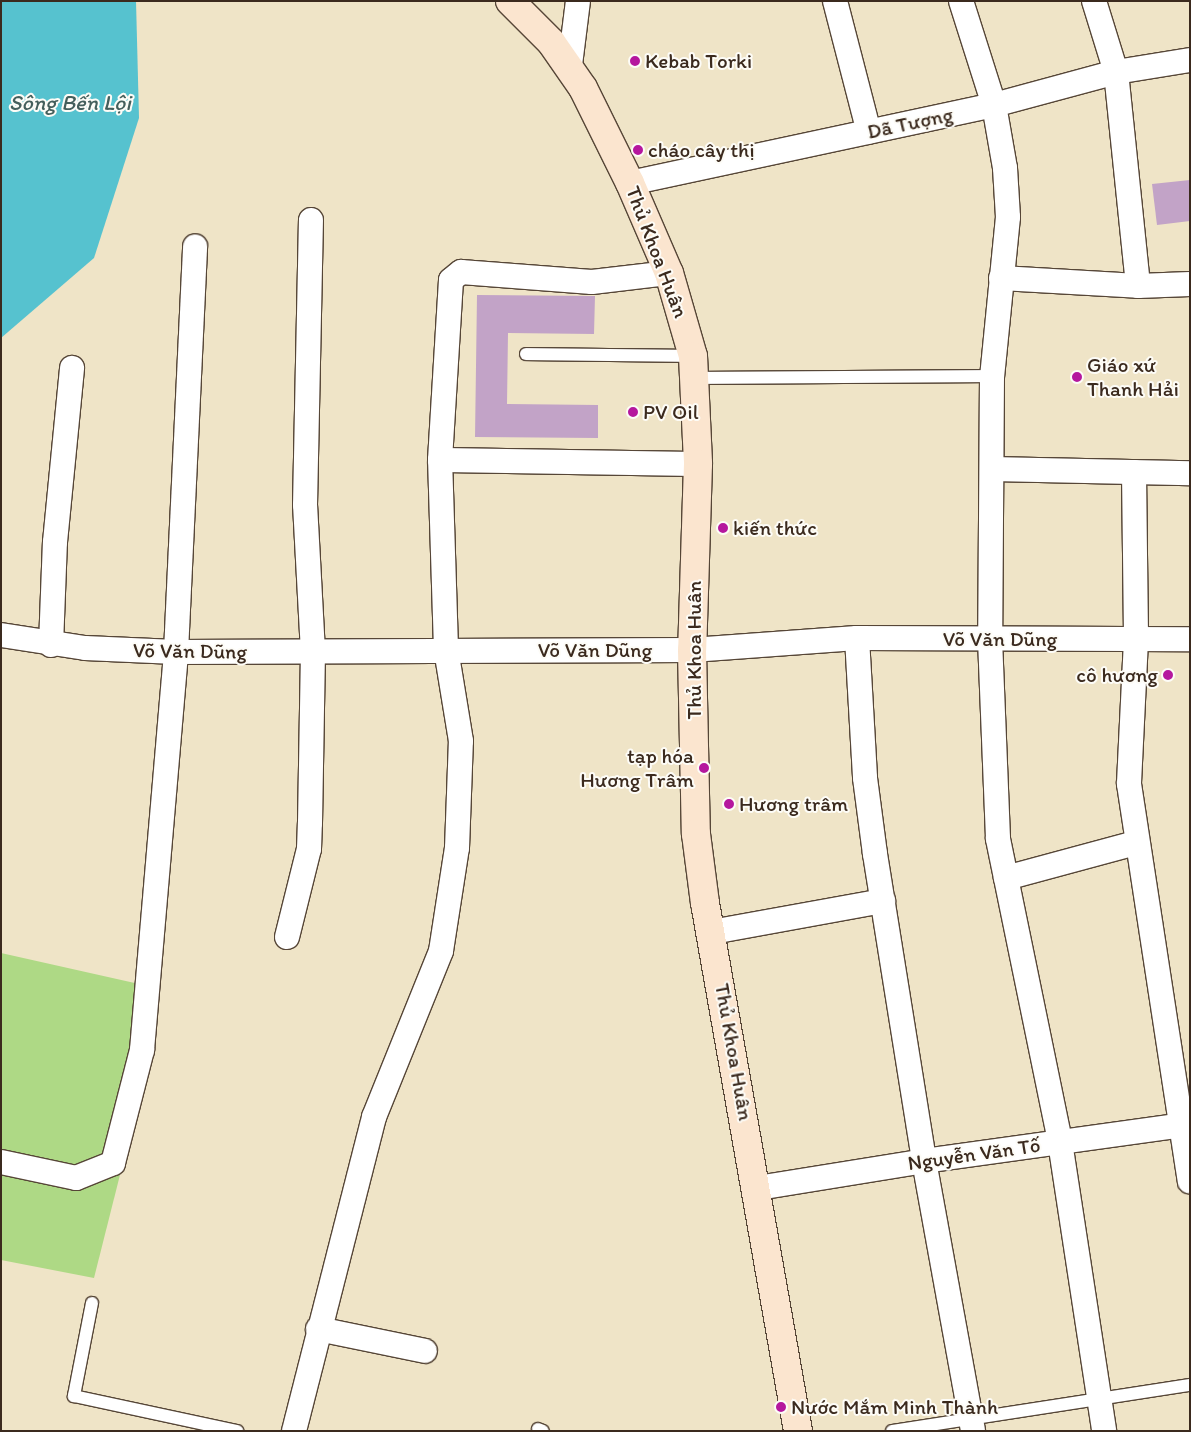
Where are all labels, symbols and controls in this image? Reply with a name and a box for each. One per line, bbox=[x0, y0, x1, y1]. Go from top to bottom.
place label: Kebab Torki bbox=[645, 48, 750, 74]
marker: Kebab Torki bbox=[629, 55, 641, 67]
water label: Sông Bến Lội bbox=[9, 90, 131, 116]
street label: Dã Tượng bbox=[866, 102, 954, 144]
place label: cháo cây thị bbox=[648, 137, 754, 163]
marker: cháo cây thị bbox=[632, 144, 644, 156]
street label: Thủ Khoa Huân bbox=[620, 183, 694, 321]
place label: Giáo xứ Thanh Hải bbox=[1087, 352, 1179, 402]
marker: Giáo xứ Thanh Hải bbox=[1071, 371, 1083, 383]
place label: PV Oil bbox=[643, 399, 699, 425]
marker: PV Oil bbox=[627, 406, 639, 418]
place label: kiến thức bbox=[733, 515, 817, 541]
marker: kiến thức bbox=[717, 522, 729, 534]
street label: Thủ Khoa Huân bbox=[681, 581, 707, 719]
street label: Võ Văn Dũng bbox=[943, 626, 1057, 652]
street label: Võ Văn Dũng bbox=[133, 637, 247, 665]
street label: Võ Văn Dũng bbox=[538, 637, 652, 663]
place label: cô hương bbox=[1076, 662, 1158, 688]
marker: cô hương bbox=[1162, 669, 1174, 681]
place label: tạp hóa Hương Trâm bbox=[583, 743, 694, 793]
marker: tạp hóa Hương Trâm bbox=[698, 762, 710, 774]
place label: Hương trâm bbox=[739, 791, 848, 817]
marker: Hương trâm bbox=[723, 798, 735, 810]
street label: Thủ Khoa Huân bbox=[710, 981, 758, 1123]
street label: Nguyễn Văn Tố bbox=[907, 1132, 1041, 1176]
place label: Nước Mắm Minh Thành bbox=[791, 1394, 998, 1420]
marker: Nước Mắm Minh Thành bbox=[775, 1401, 787, 1413]

